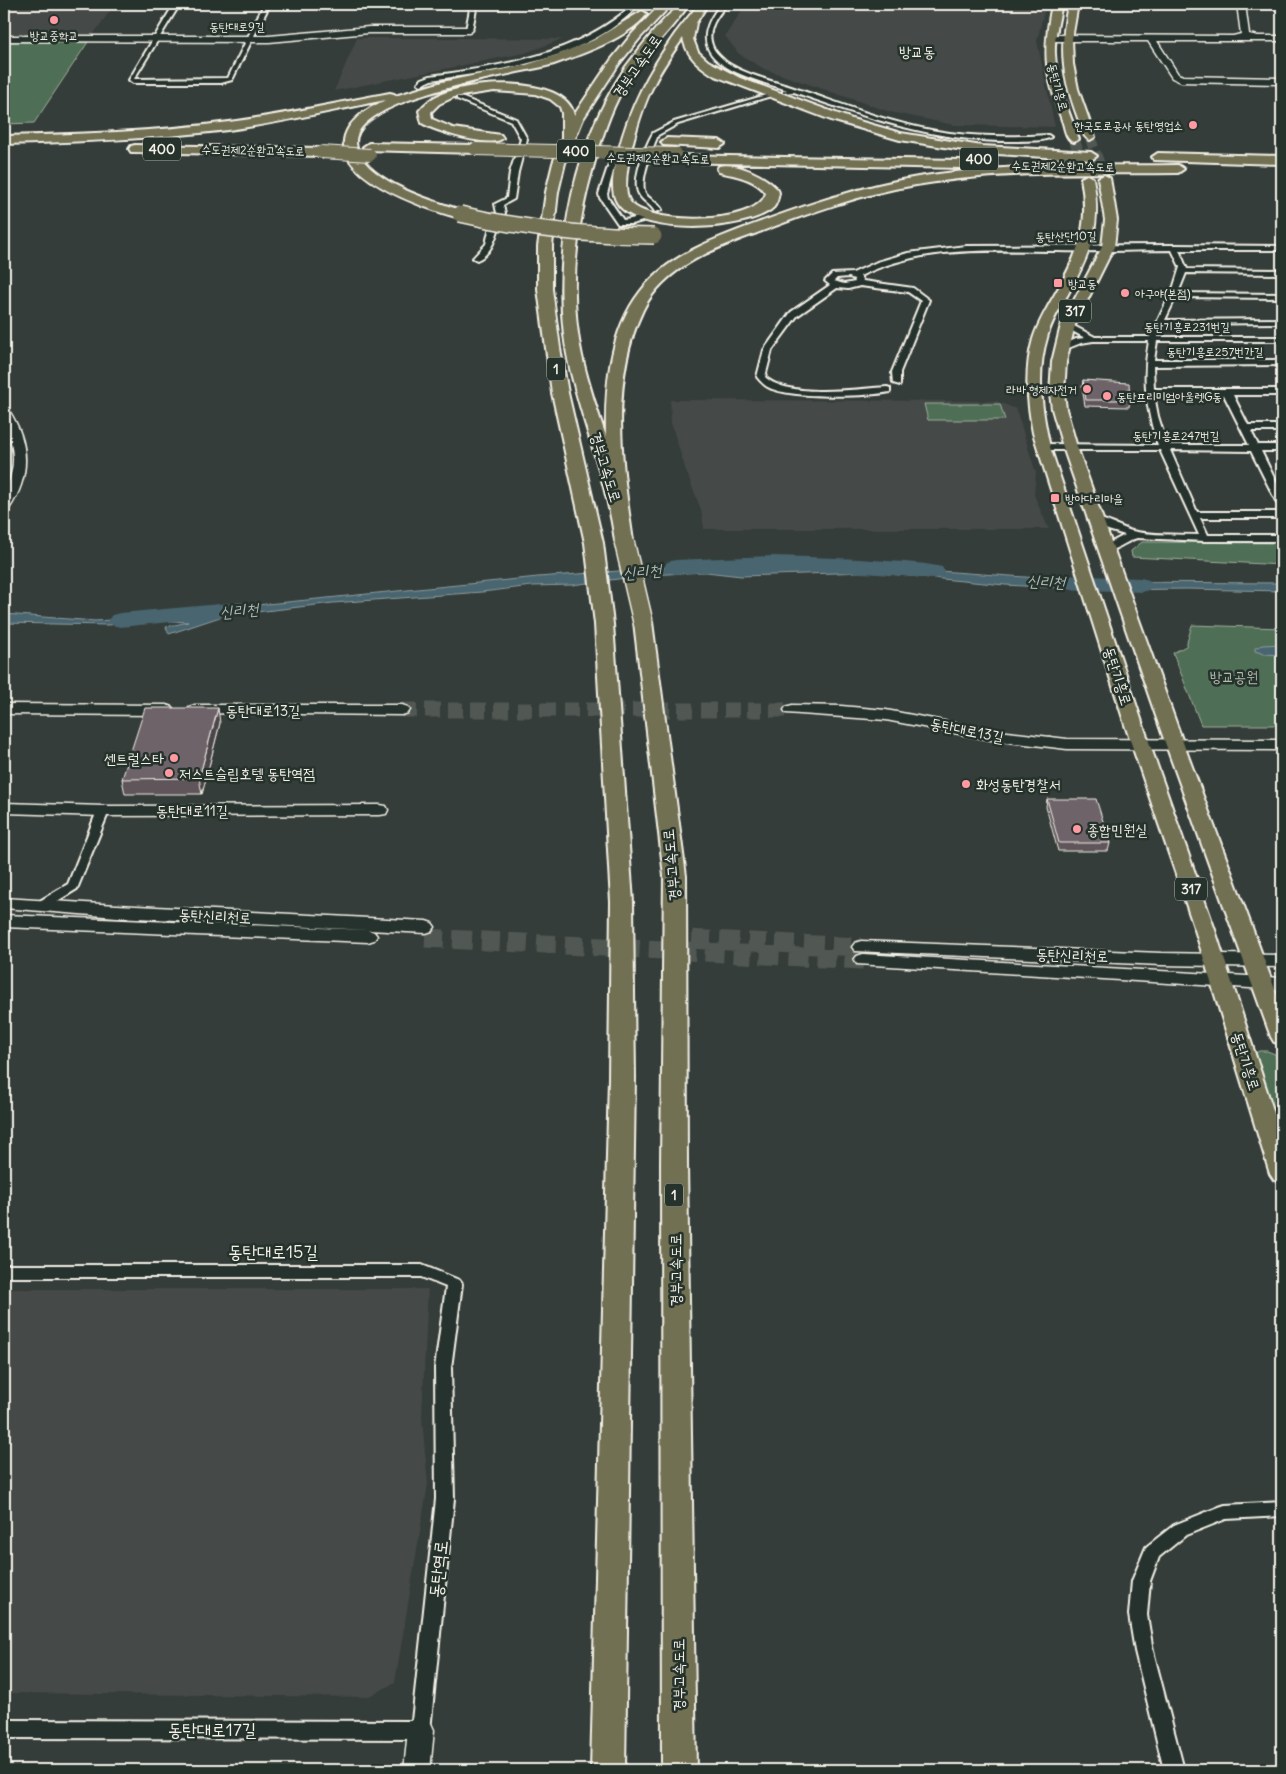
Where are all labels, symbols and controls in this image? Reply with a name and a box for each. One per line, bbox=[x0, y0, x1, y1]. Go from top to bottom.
marker: 방교중학교 bbox=[48, 14, 60, 26]
street label: 동탄대로9길 bbox=[209, 19, 265, 34]
place label: 방교중학교 bbox=[30, 28, 78, 43]
street label: 경부고속도로 bbox=[608, 31, 666, 101]
district label: 방교동 bbox=[899, 42, 935, 61]
street label: 동탄기흥로 bbox=[1045, 62, 1071, 112]
place label: 한국도로공사 동탄영업소 bbox=[1074, 118, 1183, 133]
marker: 한국도로공사 동탄영업소 bbox=[1187, 119, 1199, 131]
road number: 400 bbox=[143, 138, 181, 160]
road number: 400 bbox=[557, 140, 595, 162]
street label: 수도권제2순환고속도로 bbox=[201, 142, 305, 158]
road number: 400 bbox=[960, 148, 998, 170]
street label: 수도권제2순환고속도로 bbox=[606, 150, 710, 166]
street label: 수도권제2순환고속도로 bbox=[1011, 158, 1115, 174]
street label: 동탄산단10길 bbox=[1035, 228, 1097, 244]
place label: 방교동 bbox=[1068, 276, 1097, 291]
marker: 방교동 bbox=[1052, 277, 1064, 289]
place label: 아구야(본점) bbox=[1135, 286, 1191, 301]
marker: 아구야(본점) bbox=[1119, 287, 1131, 299]
road number: 317 bbox=[1059, 300, 1091, 322]
street label: 동탄기흥로231번길 bbox=[1144, 319, 1230, 334]
street label: 동탄기흥로257번가길 bbox=[1167, 344, 1264, 359]
road number: 1 bbox=[547, 358, 565, 380]
place label: 라바 형제자전거 bbox=[1007, 382, 1077, 397]
marker: 라바 형제자전거 bbox=[1081, 383, 1093, 395]
place label: 동탄프리미엄아울렛G동 bbox=[1117, 389, 1222, 404]
marker: 동탄프리미엄아울렛G동 bbox=[1101, 390, 1113, 402]
street label: 동탄기흥로247번길 bbox=[1133, 428, 1220, 443]
street label: 경부고속도로 bbox=[586, 430, 626, 504]
place label: 방아다리마을 bbox=[1065, 491, 1123, 506]
marker: 방아다리마을 bbox=[1049, 492, 1061, 504]
water label: 신리천 bbox=[622, 559, 664, 583]
water label: 신리천 bbox=[1026, 570, 1068, 592]
water label: 신리천 bbox=[219, 598, 261, 622]
street label: 동탄기흥로 bbox=[1100, 644, 1136, 708]
park label: 방교공원 bbox=[1210, 667, 1258, 686]
street label: 동탄대로13길 bbox=[226, 701, 300, 720]
street label: 동탄대로13길 bbox=[928, 714, 1006, 746]
place label: 센트럴스타 bbox=[104, 749, 164, 768]
marker: 센트럴스타 bbox=[168, 752, 180, 764]
place label: 저스트슬립호텔 동탄역점 bbox=[179, 764, 315, 783]
marker: 저스트슬립호텔 동탄역점 bbox=[163, 767, 175, 779]
place label: 화성동탄경찰서 bbox=[976, 775, 1061, 794]
marker: 화성동탄경찰서 bbox=[960, 778, 972, 790]
street label: 동탄대로11길 bbox=[156, 801, 228, 820]
place label: 종합민원실 bbox=[1087, 820, 1147, 839]
marker: 종합민원실 bbox=[1071, 823, 1083, 835]
street label: 경부고속도로 bbox=[658, 828, 684, 902]
road number: 317 bbox=[1175, 878, 1207, 901]
street label: 동탄신리천로 bbox=[178, 905, 252, 927]
street label: 동탄신리천로 bbox=[1035, 944, 1109, 966]
street label: 동탄기흥로 bbox=[1228, 1029, 1264, 1093]
road number: 1 bbox=[665, 1184, 683, 1206]
street label: 경부고속도로 bbox=[666, 1234, 685, 1306]
street label: 동탄대로15길 bbox=[228, 1240, 318, 1263]
street label: 동탄역로 bbox=[424, 1539, 452, 1599]
street label: 경부고속도로 bbox=[669, 1639, 688, 1711]
street label: 동탄대로17길 bbox=[168, 1718, 257, 1741]

